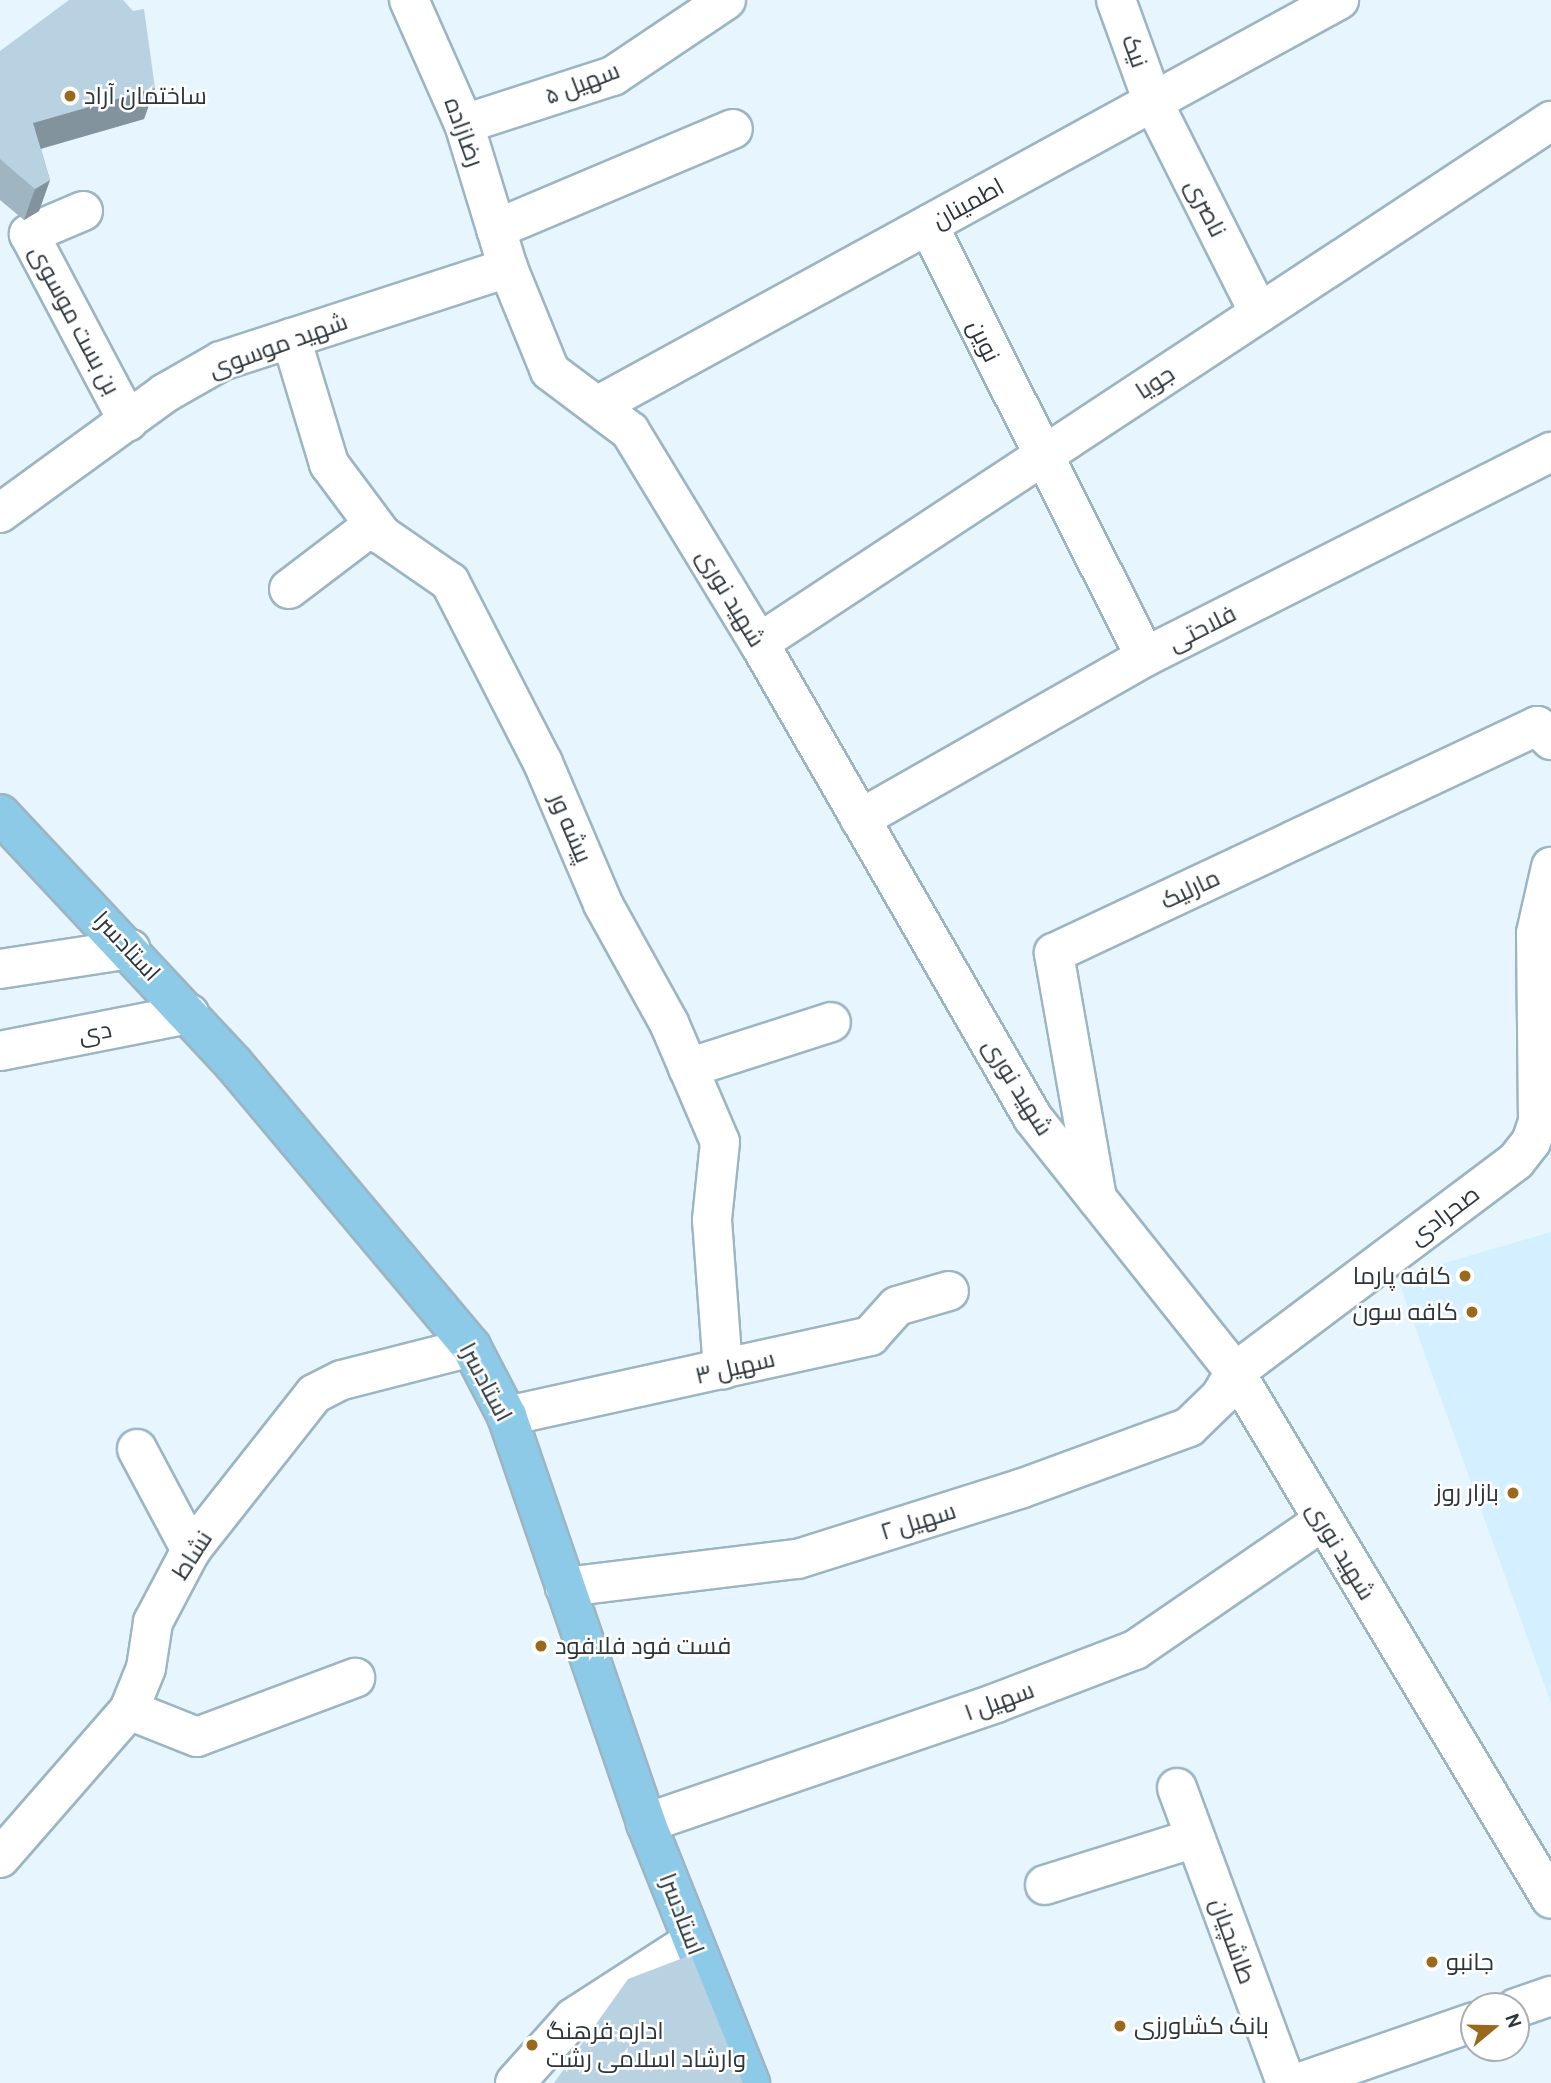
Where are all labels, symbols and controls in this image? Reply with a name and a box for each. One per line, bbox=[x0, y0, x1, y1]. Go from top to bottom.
street label: نیک bbox=[1116, 31, 1154, 71]
street label: سهیل ۵ bbox=[540, 56, 624, 110]
place label: ساختمان آراد bbox=[84, 82, 207, 110]
marker: ساختمان آراد bbox=[62, 88, 78, 104]
street label: رضازاده bbox=[438, 94, 490, 170]
street label: اطمینان bbox=[927, 172, 1009, 234]
street label: ناصری bbox=[1179, 174, 1233, 242]
street label: بن بست موسوی bbox=[24, 240, 126, 400]
street label: شهید موسوی bbox=[205, 307, 351, 383]
street label: نوین bbox=[962, 315, 1006, 367]
street label: جویا bbox=[1130, 359, 1180, 405]
street label: شهید نوری bbox=[691, 544, 771, 652]
street label: فلاحتی bbox=[1163, 599, 1241, 657]
street label: پیشه ور bbox=[544, 789, 598, 867]
street label: مارلیک bbox=[1156, 863, 1224, 915]
street label: استادسرا bbox=[87, 905, 167, 987]
street label: دی bbox=[76, 1015, 114, 1049]
street label: شهید نوری bbox=[977, 1033, 1059, 1141]
street label: صحرادی bbox=[1403, 1179, 1485, 1251]
place label: کافه پارما bbox=[1353, 1262, 1451, 1290]
marker: کافه پارما bbox=[1457, 1268, 1473, 1284]
place label: کافه سون bbox=[1352, 1298, 1458, 1326]
marker: کافه سون bbox=[1464, 1304, 1480, 1320]
street label: استادسرا bbox=[453, 1338, 519, 1426]
street label: سهیل ۳ bbox=[692, 1344, 778, 1390]
place label: بازار روز bbox=[1435, 1479, 1499, 1507]
marker: بازار روز bbox=[1505, 1485, 1521, 1501]
street label: سهیل ۲ bbox=[877, 1496, 959, 1546]
street label: شهید نوری bbox=[1301, 1497, 1381, 1605]
street label: نشاط bbox=[166, 1525, 218, 1585]
place label: فست فود فلافود bbox=[555, 1632, 731, 1660]
marker: فست فود فلافود bbox=[533, 1638, 549, 1654]
street label: سهیل ۱ bbox=[960, 1675, 1038, 1727]
street label: استادسرا bbox=[653, 1869, 711, 1959]
street label: طاشچیان bbox=[1204, 1894, 1262, 1988]
place label: جانبو bbox=[1446, 1948, 1494, 1976]
marker: جانبو bbox=[1424, 1954, 1440, 1970]
north arrow bbox=[1460, 1992, 1530, 2062]
text: N bbox=[1500, 2011, 1526, 2031]
place label: بانک کشاورزی bbox=[1134, 2012, 1269, 2040]
place label: اداره فرهنگ وارشاد اسلامی رشت bbox=[546, 2017, 746, 2073]
marker: بانک کشاورزی bbox=[1112, 2018, 1128, 2034]
marker: اداره فرهنگ وارشاد اسلامی رشت bbox=[524, 2037, 540, 2053]

